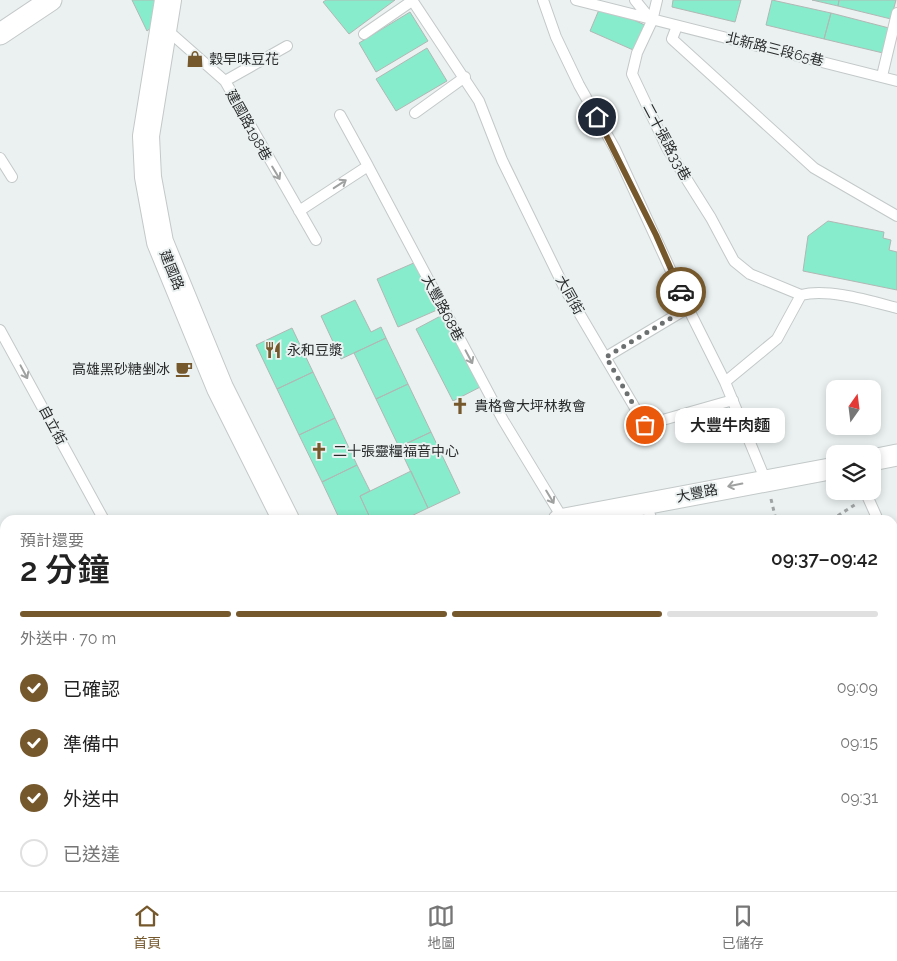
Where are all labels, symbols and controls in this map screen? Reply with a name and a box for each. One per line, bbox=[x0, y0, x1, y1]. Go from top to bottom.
street label: 北新路三段65巷 bbox=[725, 29, 825, 69]
shop icon: 穀早味豆花 bbox=[185, 49, 205, 69]
place label: 穀早味豆花 bbox=[209, 51, 279, 67]
street label: 建國路198巷 bbox=[223, 87, 275, 163]
pin bbox=[576, 96, 618, 138]
street label: 二十張路33巷 bbox=[640, 101, 694, 183]
icon: home bbox=[583, 103, 611, 131]
one-way arrow bbox=[272, 166, 282, 180]
one-way arrow bbox=[332, 179, 346, 189]
street label: 建國路 bbox=[157, 248, 187, 292]
courier bbox=[656, 267, 706, 317]
street label: 大豐路68巷 bbox=[419, 272, 467, 344]
street label: 大同街 bbox=[553, 273, 587, 317]
icon: car bbox=[667, 278, 695, 306]
restaurant icon: 永和豆漿 bbox=[263, 340, 283, 360]
place label: 永和豆漿 bbox=[287, 342, 343, 358]
one-way arrow bbox=[464, 349, 474, 364]
cafe icon: 高雄黑砂糖剉冰 bbox=[174, 359, 194, 379]
place label: 高雄黑砂糖剉冰 bbox=[72, 361, 170, 377]
one-way arrow bbox=[20, 365, 30, 379]
north arrow bbox=[826, 380, 881, 435]
map controls bbox=[826, 380, 881, 500]
church icon: 貴格會大坪林教會 bbox=[450, 396, 470, 416]
place label: 貴格會大坪林教會 bbox=[474, 398, 586, 414]
street label: 自立街 bbox=[36, 403, 70, 447]
pin bbox=[624, 404, 666, 446]
callout: 大豐牛肉麵 bbox=[675, 408, 785, 442]
icon: bag bbox=[631, 411, 659, 439]
text: 大豐牛肉麵 bbox=[690, 416, 770, 435]
church icon: 二十張靈糧福音中心 bbox=[309, 441, 329, 461]
place label: 二十張靈糧福音中心 bbox=[333, 443, 459, 459]
button: layers bbox=[826, 445, 881, 500]
street label: 大豐路 bbox=[675, 481, 719, 505]
one-way arrow bbox=[728, 481, 744, 491]
one-way arrow bbox=[546, 490, 556, 504]
text: 預計還要 bbox=[20, 531, 84, 550]
text: 09:37–09:42 bbox=[771, 547, 878, 569]
text: 2 分鐘 bbox=[20, 551, 109, 588]
text: 外送中 · 70 m bbox=[20, 629, 116, 648]
icon: check bbox=[20, 674, 48, 702]
text: 已確認 bbox=[63, 678, 120, 700]
text: 09:09 bbox=[837, 678, 878, 697]
icon: check bbox=[20, 729, 48, 757]
text: 準備中 bbox=[63, 733, 120, 755]
text: 09:15 bbox=[840, 733, 878, 752]
icon: check bbox=[20, 784, 48, 812]
text: 外送中 bbox=[63, 788, 120, 810]
text: 09:31 bbox=[840, 788, 878, 807]
text: 已送達 bbox=[63, 843, 120, 865]
tab: 首頁 bbox=[133, 902, 161, 952]
tab: 地圖 bbox=[427, 902, 455, 952]
tab: 已儲存 bbox=[722, 902, 764, 952]

